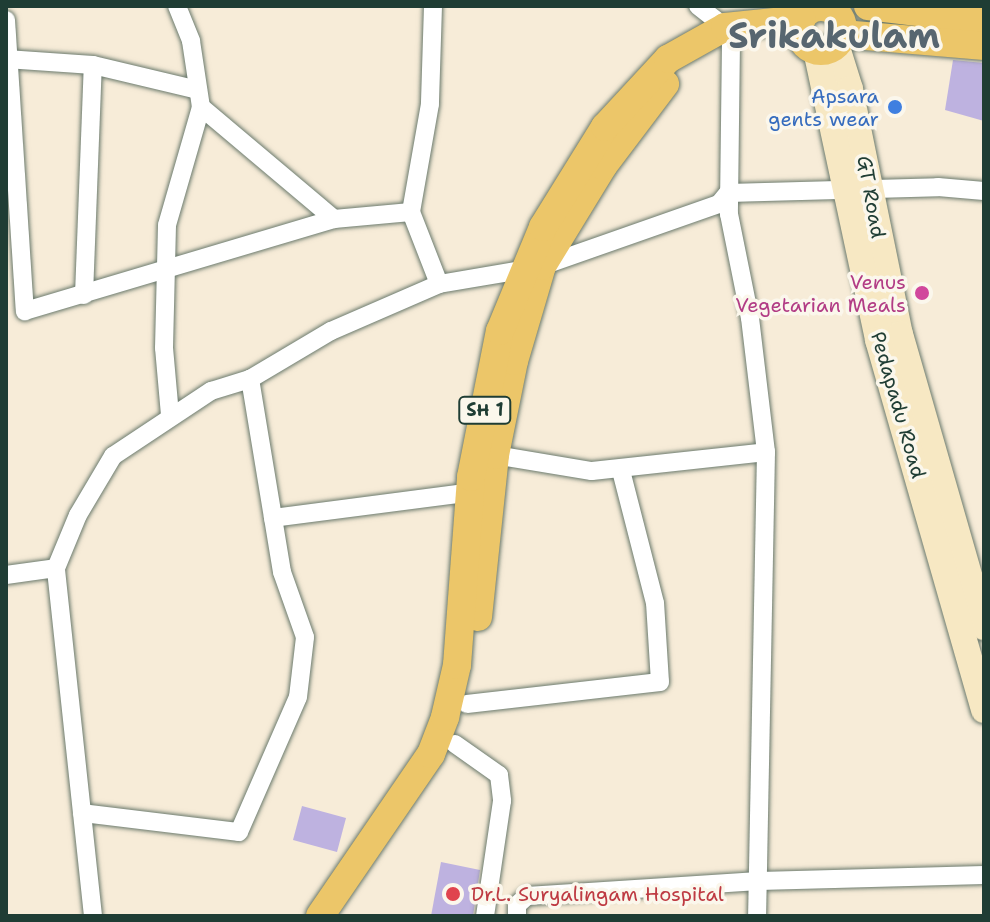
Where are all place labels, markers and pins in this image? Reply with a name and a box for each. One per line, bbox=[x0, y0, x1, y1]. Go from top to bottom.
place label: Apsara gents wear bbox=[768, 84, 879, 131]
marker: Apsara gents wear bbox=[886, 98, 904, 116]
place label: Venus Vegetarian Meals bbox=[735, 270, 906, 317]
marker: Venus Vegetarian Meals bbox=[913, 284, 931, 302]
place label: Dr.L. Suryalingam Hospital bbox=[471, 882, 724, 906]
marker: Dr.L. Suryalingam Hospital bbox=[442, 883, 464, 905]

